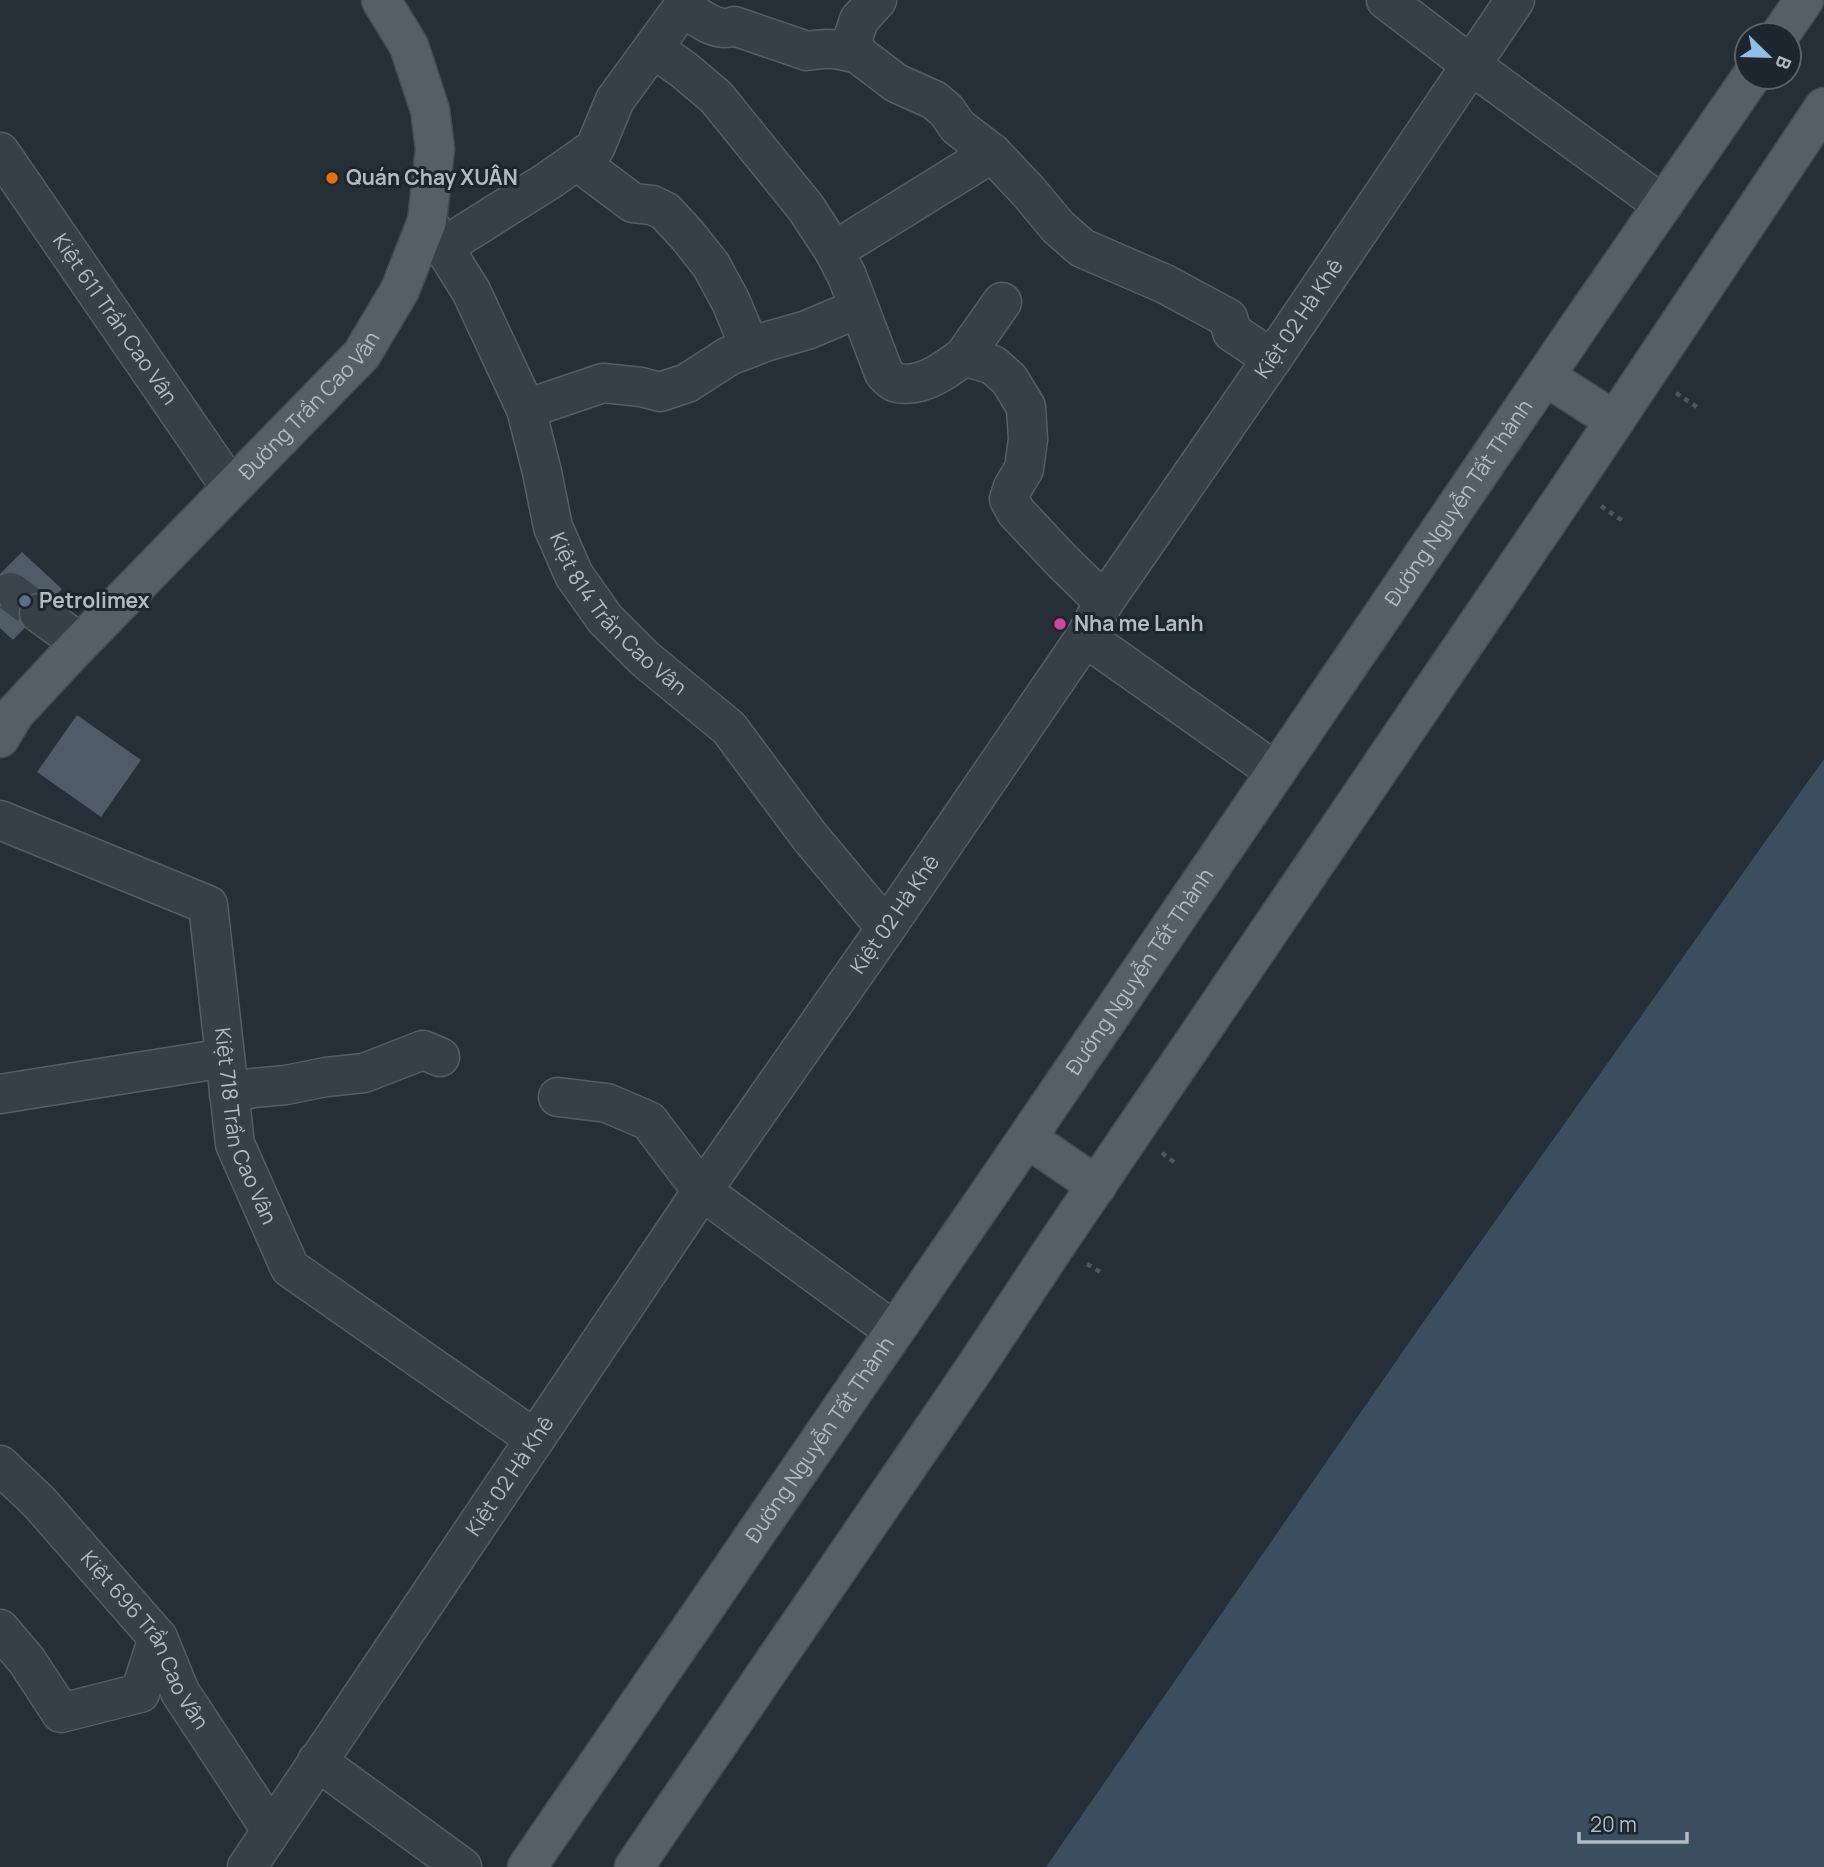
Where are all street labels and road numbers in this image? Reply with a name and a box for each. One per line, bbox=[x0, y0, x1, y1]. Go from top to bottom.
street label: Kiệt 611 Trần Cao Vân bbox=[47, 228, 185, 410]
street label: Kiệt 02 Hà Khê bbox=[1248, 253, 1349, 384]
street label: Đường Trần Cao Vân bbox=[232, 326, 385, 485]
street label: Đường Nguyễn Tất Thành bbox=[1378, 394, 1538, 611]
street label: Kiệt 814 Trần Cao Vân bbox=[544, 528, 693, 701]
street label: Kiệt 02 Hà Khê bbox=[843, 849, 945, 979]
street label: Đường Nguyễn Tất Thành bbox=[1059, 862, 1219, 1080]
street label: Kiệt 718 Trần Cao Vân bbox=[209, 1026, 284, 1228]
street label: Đường Nguyễn Tất Thành bbox=[739, 1331, 900, 1548]
street label: Kiệt 02 Hà Khê bbox=[459, 1410, 560, 1541]
street label: Kiệt 696 Trần Cao Vân bbox=[75, 1544, 216, 1734]

